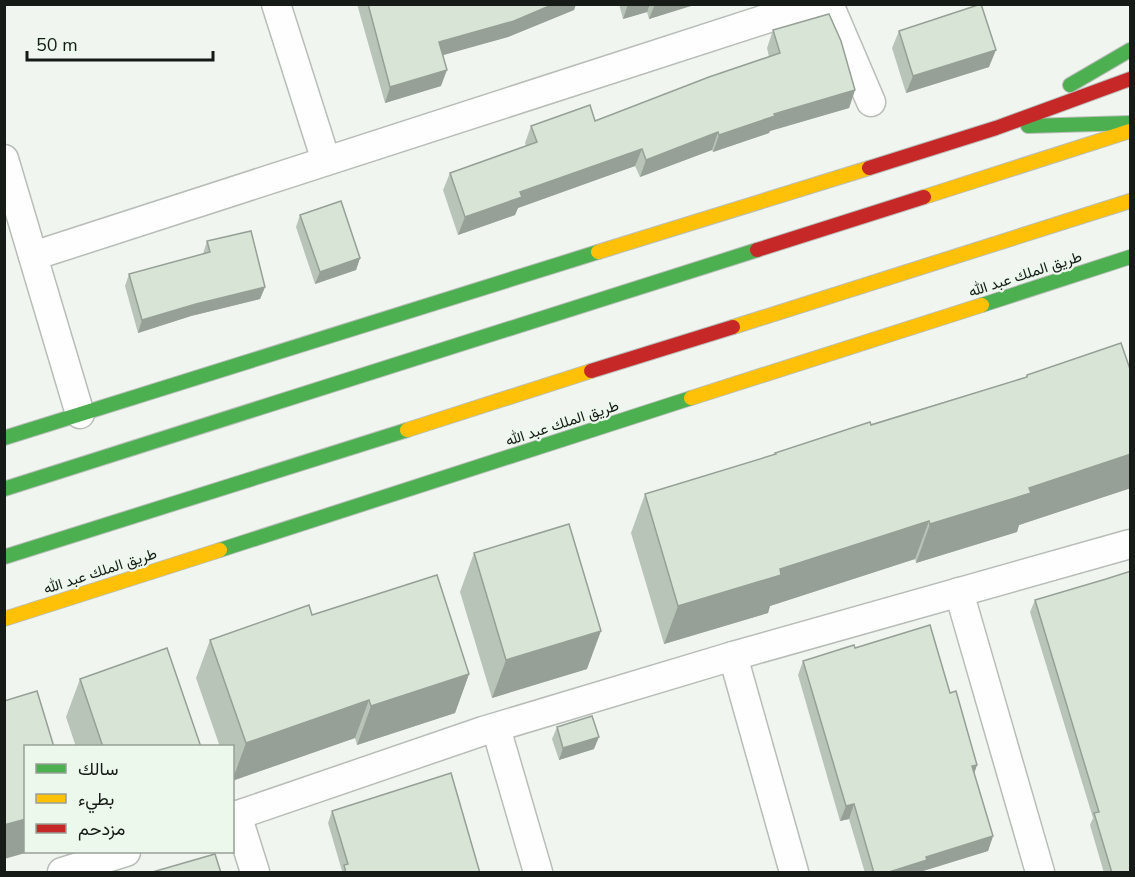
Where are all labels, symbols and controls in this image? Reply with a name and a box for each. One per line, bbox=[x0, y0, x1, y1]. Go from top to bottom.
scale bar bbox=[27, 24, 213, 62]
text: 50 m bbox=[36, 33, 78, 57]
street label: طريق الملك عبد الله bbox=[966, 246, 1084, 302]
street label: طريق الملك عبد الله bbox=[503, 395, 621, 451]
street label: طريق الملك عبد الله bbox=[41, 543, 159, 599]
legend bbox=[24, 745, 234, 853]
text: سالك bbox=[78, 757, 118, 781]
text: بطيء bbox=[78, 787, 114, 814]
text: مزدحم bbox=[78, 817, 125, 841]

